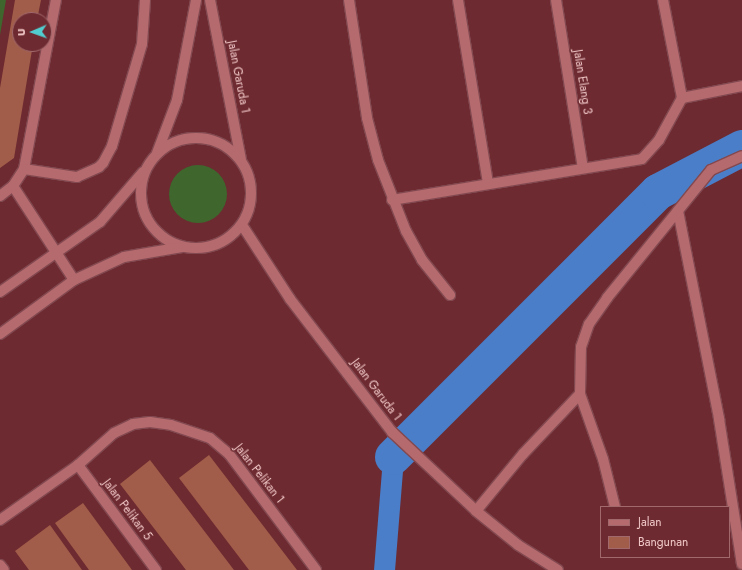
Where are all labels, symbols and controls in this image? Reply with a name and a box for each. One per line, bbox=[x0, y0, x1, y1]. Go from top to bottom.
north arrow bbox=[12, 12, 52, 52]
text: U bbox=[13, 28, 29, 37]
street label: Jalan Garuda 1 bbox=[224, 39, 252, 115]
street label: Jalan Elang 3 bbox=[570, 49, 594, 115]
street label: Jalan Garuda 1 bbox=[348, 356, 404, 424]
street label: Jalan Pelikan 1 bbox=[231, 441, 287, 507]
street label: Jalan Pelikan 5 bbox=[99, 476, 155, 544]
legend bbox=[600, 506, 730, 558]
text: Jalan bbox=[638, 513, 661, 531]
text: Bangunan bbox=[638, 533, 688, 551]

